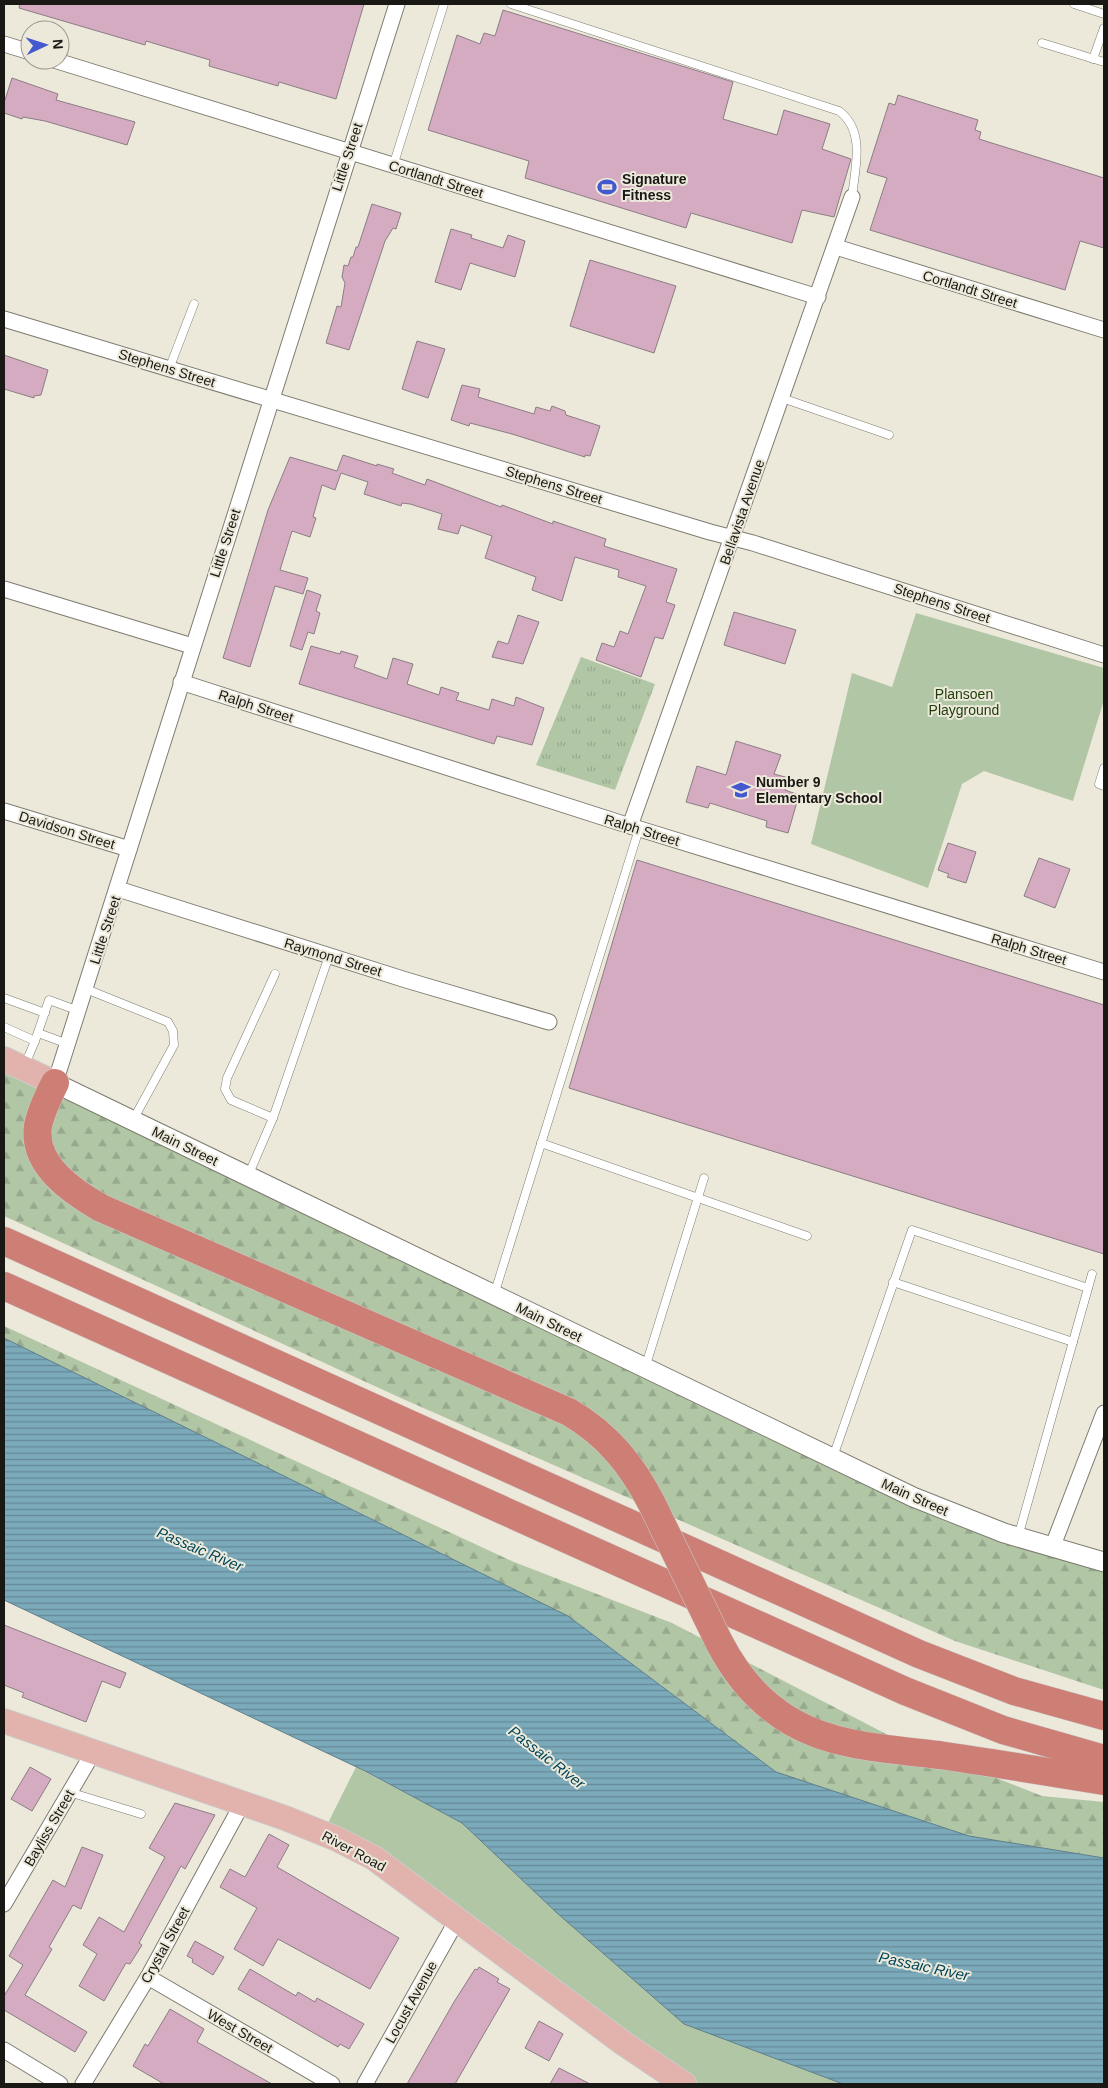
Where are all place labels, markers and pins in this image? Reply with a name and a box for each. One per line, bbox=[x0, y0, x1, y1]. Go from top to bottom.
place label: Signature Fitness bbox=[622, 171, 687, 203]
sports icon: Signature Fitness bbox=[596, 176, 618, 198]
place label: Number 9 Elementary School bbox=[756, 774, 882, 806]
school or university icon: Number 9 Elementary School bbox=[730, 779, 752, 801]

